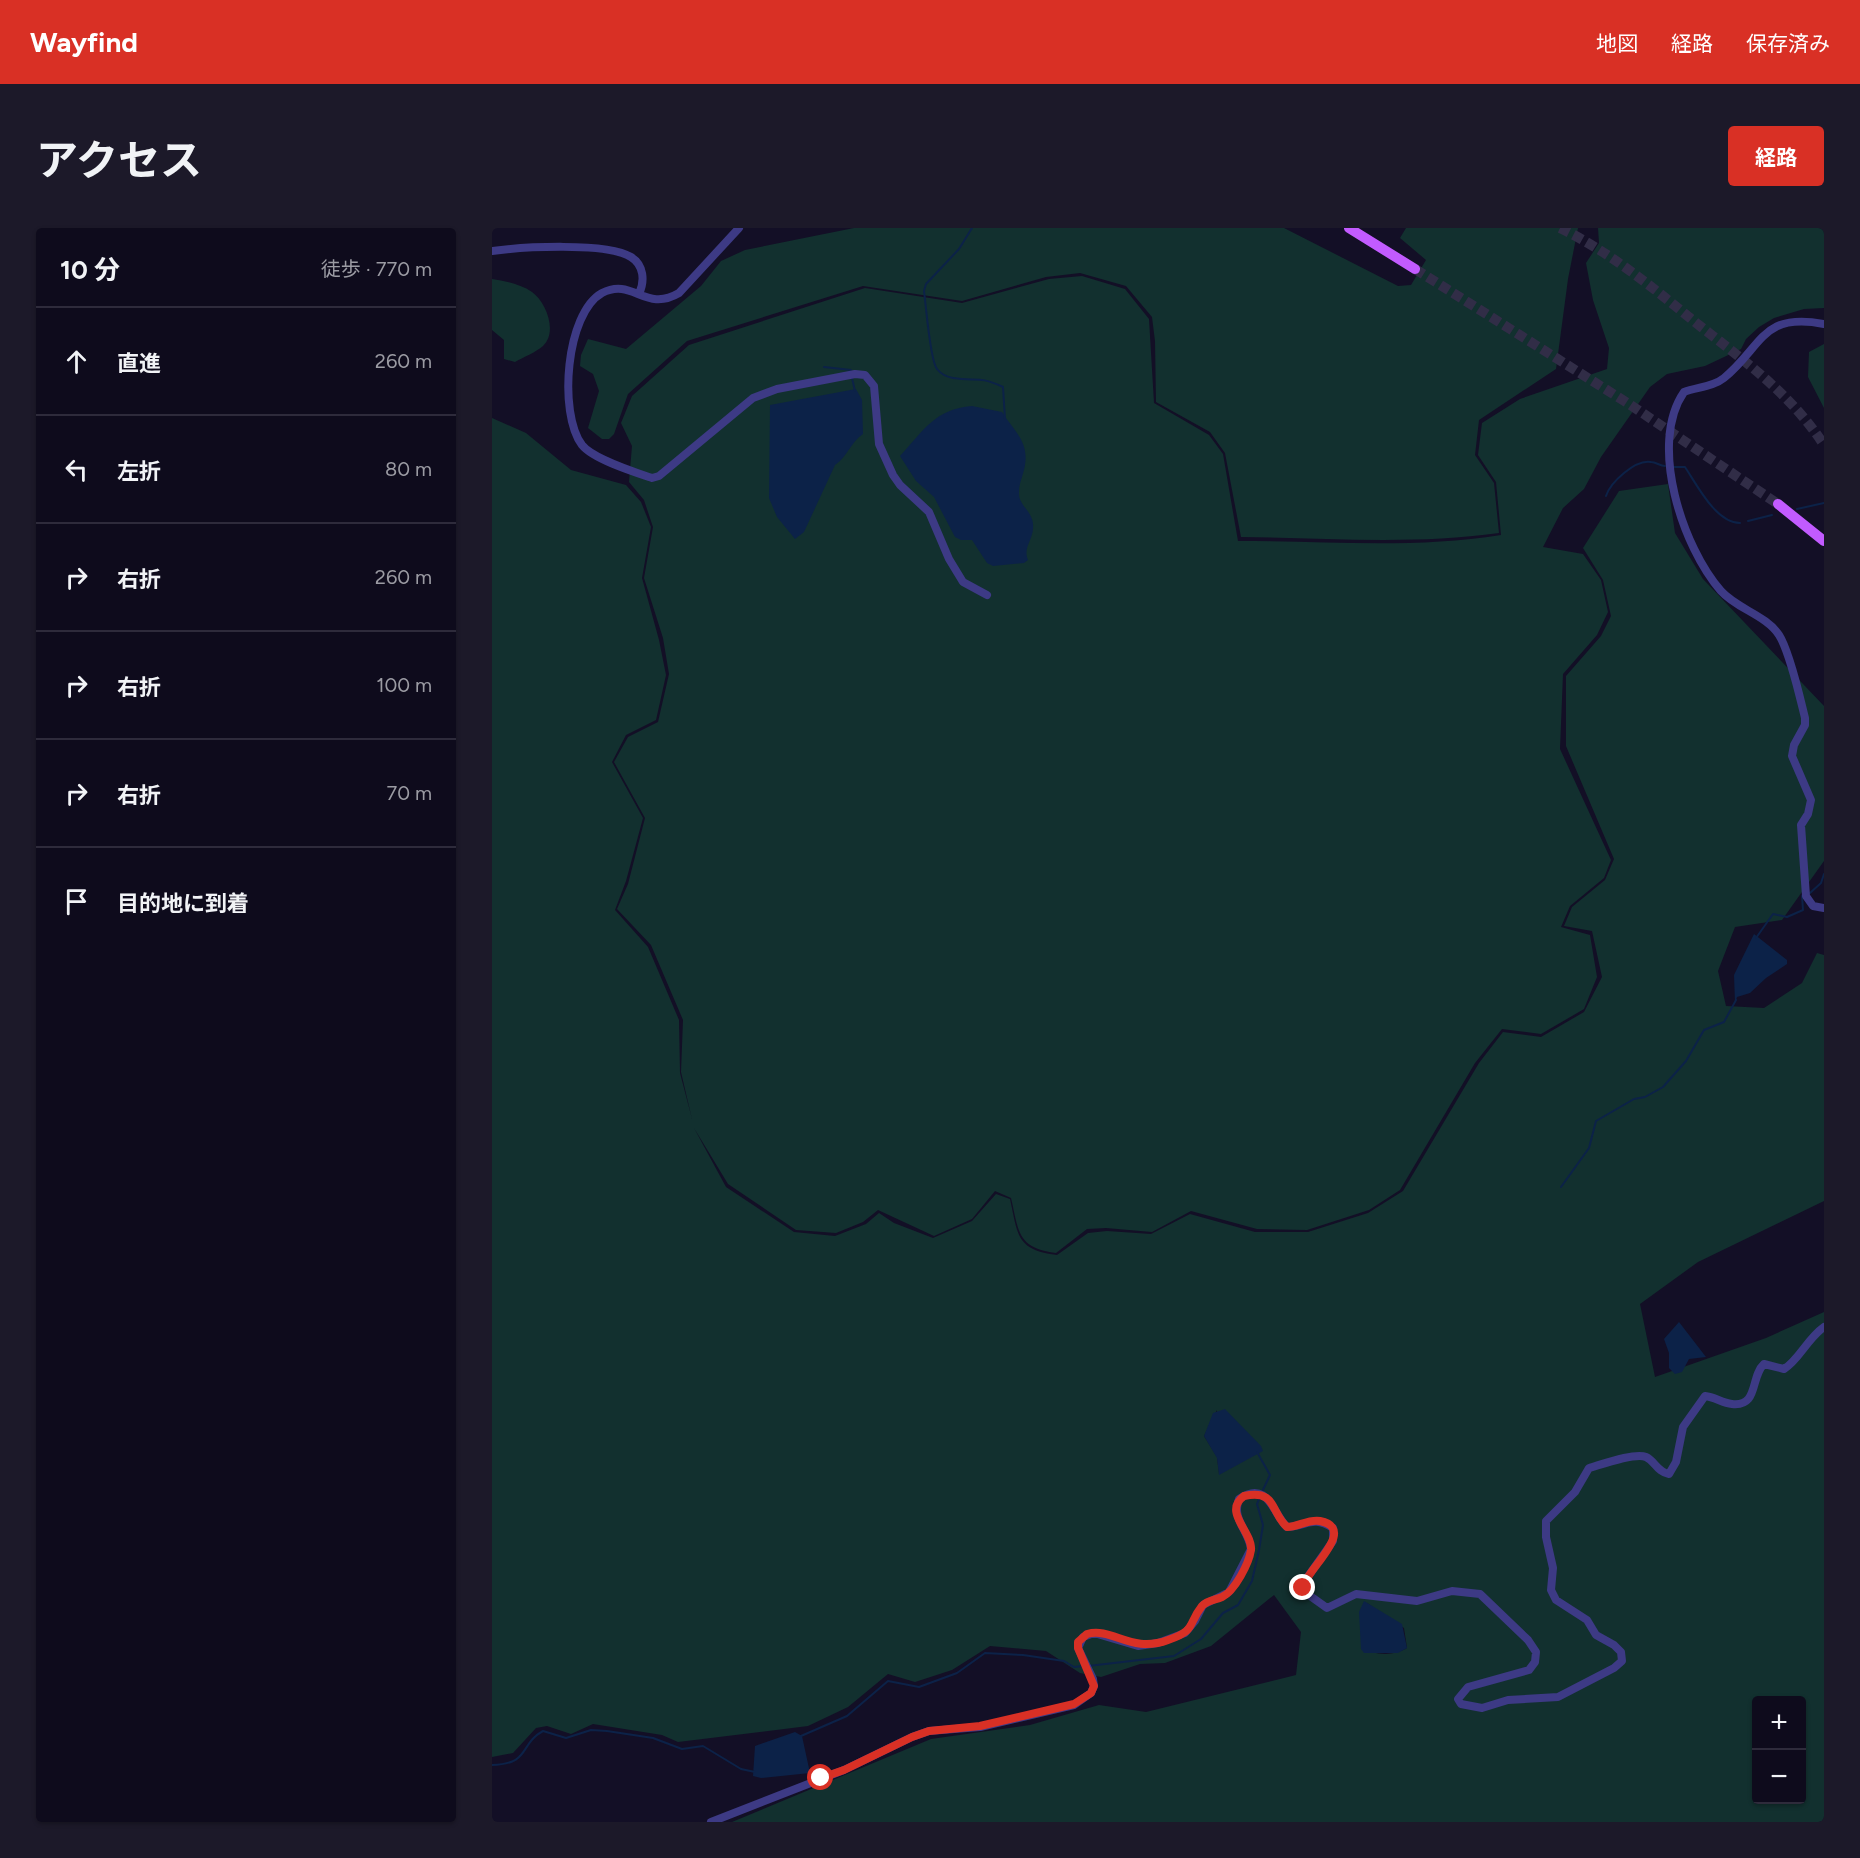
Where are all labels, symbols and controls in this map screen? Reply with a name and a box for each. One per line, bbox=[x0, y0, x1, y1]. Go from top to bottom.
text: Wayfind bbox=[30, 25, 138, 59]
text: 地図 bbox=[1596, 31, 1638, 56]
text: 経路 bbox=[1671, 31, 1713, 56]
text: 保存済み bbox=[1746, 31, 1830, 56]
button: 経路 bbox=[1728, 126, 1824, 186]
text: アクセス bbox=[36, 135, 202, 186]
text: 10 分 bbox=[60, 254, 120, 286]
text: 徒歩 · 770 m bbox=[321, 257, 432, 281]
icon: ahead bbox=[60, 345, 93, 378]
text: 260 m bbox=[375, 349, 432, 373]
text: 直進 bbox=[117, 350, 161, 377]
icon: left bbox=[60, 453, 93, 486]
text: 80 m bbox=[385, 457, 432, 481]
text: 左折 bbox=[117, 458, 161, 485]
icon: right bbox=[60, 561, 93, 594]
text: 260 m bbox=[375, 565, 432, 589]
text: 右折 bbox=[117, 566, 161, 593]
icon: right bbox=[60, 669, 93, 702]
text: 100 m bbox=[376, 673, 432, 697]
text: 右折 bbox=[117, 674, 161, 701]
icon: right bbox=[60, 777, 93, 810]
text: 70 m bbox=[386, 781, 432, 805]
text: 右折 bbox=[117, 782, 161, 809]
icon: arrive bbox=[60, 885, 93, 918]
text: 目的地に到着 bbox=[117, 890, 249, 917]
route end bbox=[1289, 1574, 1315, 1600]
map controls bbox=[1752, 1696, 1806, 1804]
button: + bbox=[1752, 1696, 1806, 1750]
button: − bbox=[1752, 1750, 1806, 1804]
route start bbox=[807, 1764, 833, 1790]

